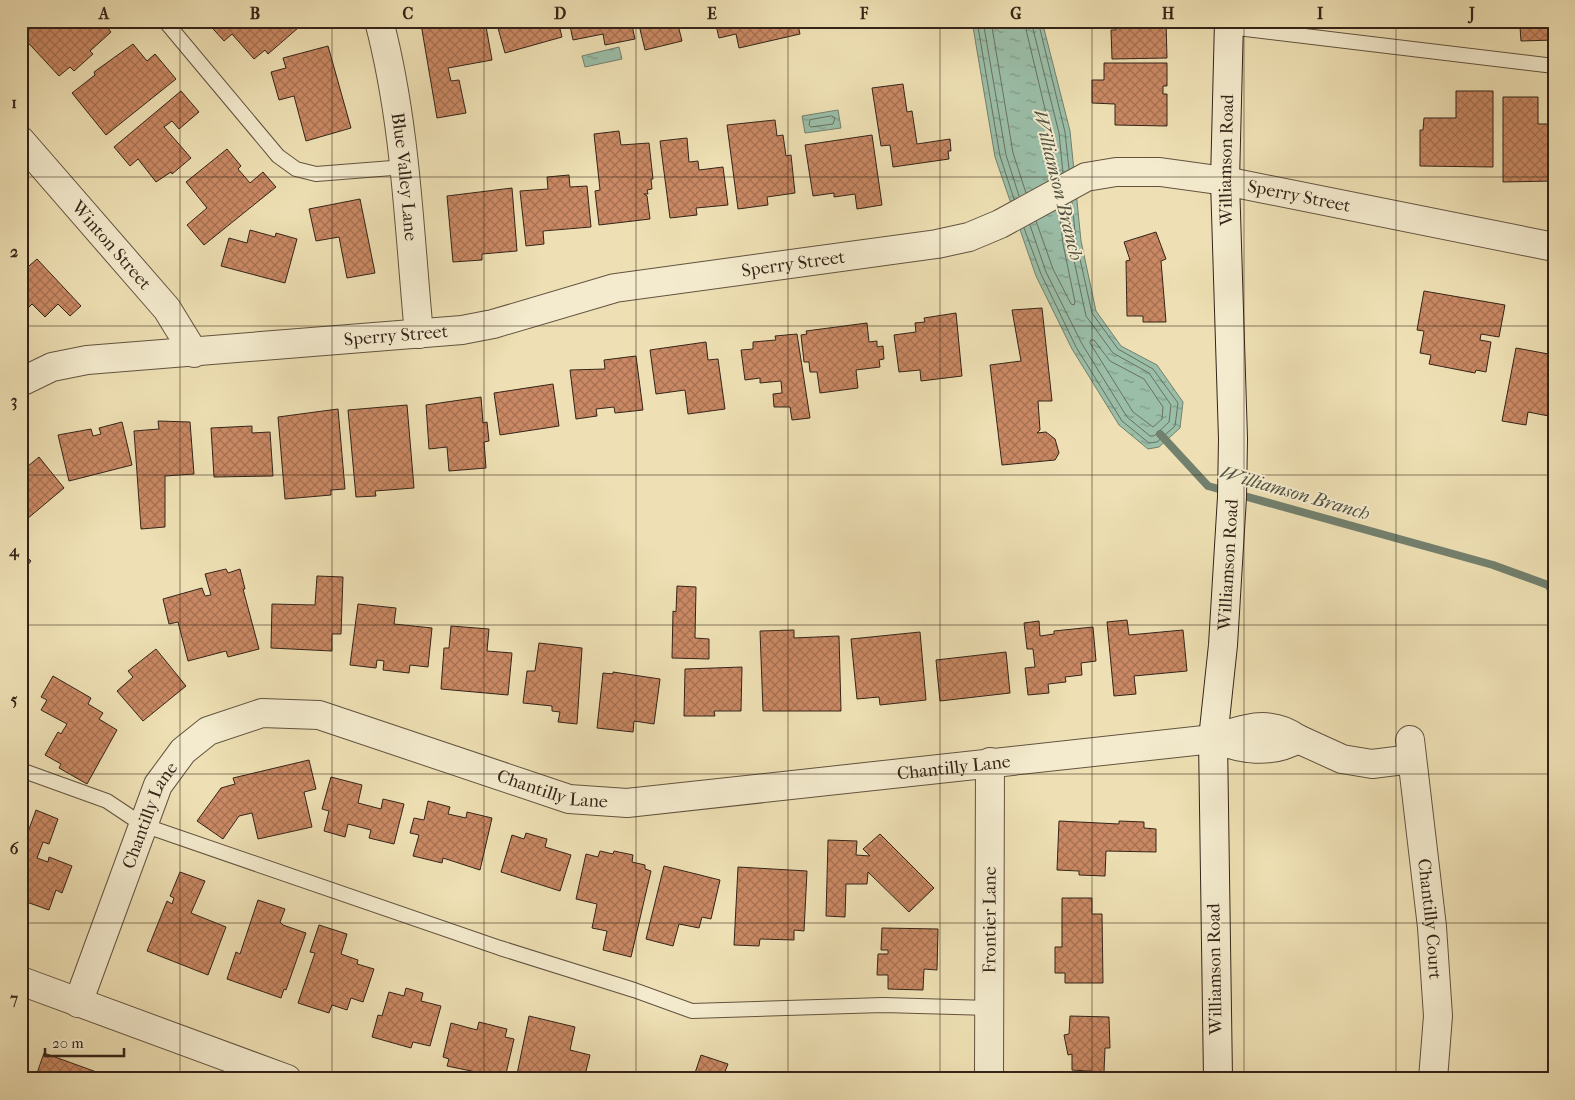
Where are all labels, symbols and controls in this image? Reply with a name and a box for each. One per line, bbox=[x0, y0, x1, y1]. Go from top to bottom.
text: A bbox=[98, 4, 110, 23]
text: B bbox=[250, 4, 260, 23]
text: C bbox=[403, 4, 414, 23]
text: D bbox=[554, 4, 566, 23]
text: E bbox=[707, 4, 717, 23]
text: F bbox=[859, 4, 869, 23]
text: G bbox=[1010, 4, 1022, 23]
text: H bbox=[1162, 4, 1175, 23]
text: I bbox=[1317, 4, 1324, 23]
text: J bbox=[1467, 4, 1475, 24]
text: 1 bbox=[11, 93, 17, 112]
street label: Williamson Road bbox=[1214, 94, 1238, 227]
water label: Williamson Branch bbox=[1029, 107, 1087, 263]
street label: Blue Valley Lane bbox=[387, 111, 422, 242]
street label: Sperry Street bbox=[1246, 175, 1353, 217]
street label: Winton Street bbox=[67, 196, 156, 294]
text: 2 bbox=[10, 242, 18, 261]
street label: Sperry Street bbox=[740, 246, 847, 281]
street label: Sperry Street bbox=[343, 321, 449, 350]
text: 3 bbox=[11, 391, 17, 411]
water label: Williamson Branch bbox=[1218, 461, 1373, 525]
street label: Williamson Road bbox=[1213, 498, 1242, 632]
text: 4 bbox=[8, 541, 20, 561]
text: 5 bbox=[11, 690, 18, 709]
street label: Chantilly Lane bbox=[896, 751, 1012, 784]
street label: Chantilly Lane bbox=[118, 758, 182, 872]
street label: Chantilly Lane bbox=[494, 765, 609, 812]
text: 6 bbox=[10, 839, 19, 858]
street label: Chantilly Court bbox=[1414, 857, 1446, 980]
street label: Frontier Lane bbox=[979, 866, 1000, 974]
street label: Williamson Road bbox=[1203, 903, 1227, 1036]
text: 7 bbox=[9, 989, 18, 1008]
scale bar bbox=[45, 1025, 124, 1057]
text: 20 m bbox=[52, 1034, 84, 1052]

